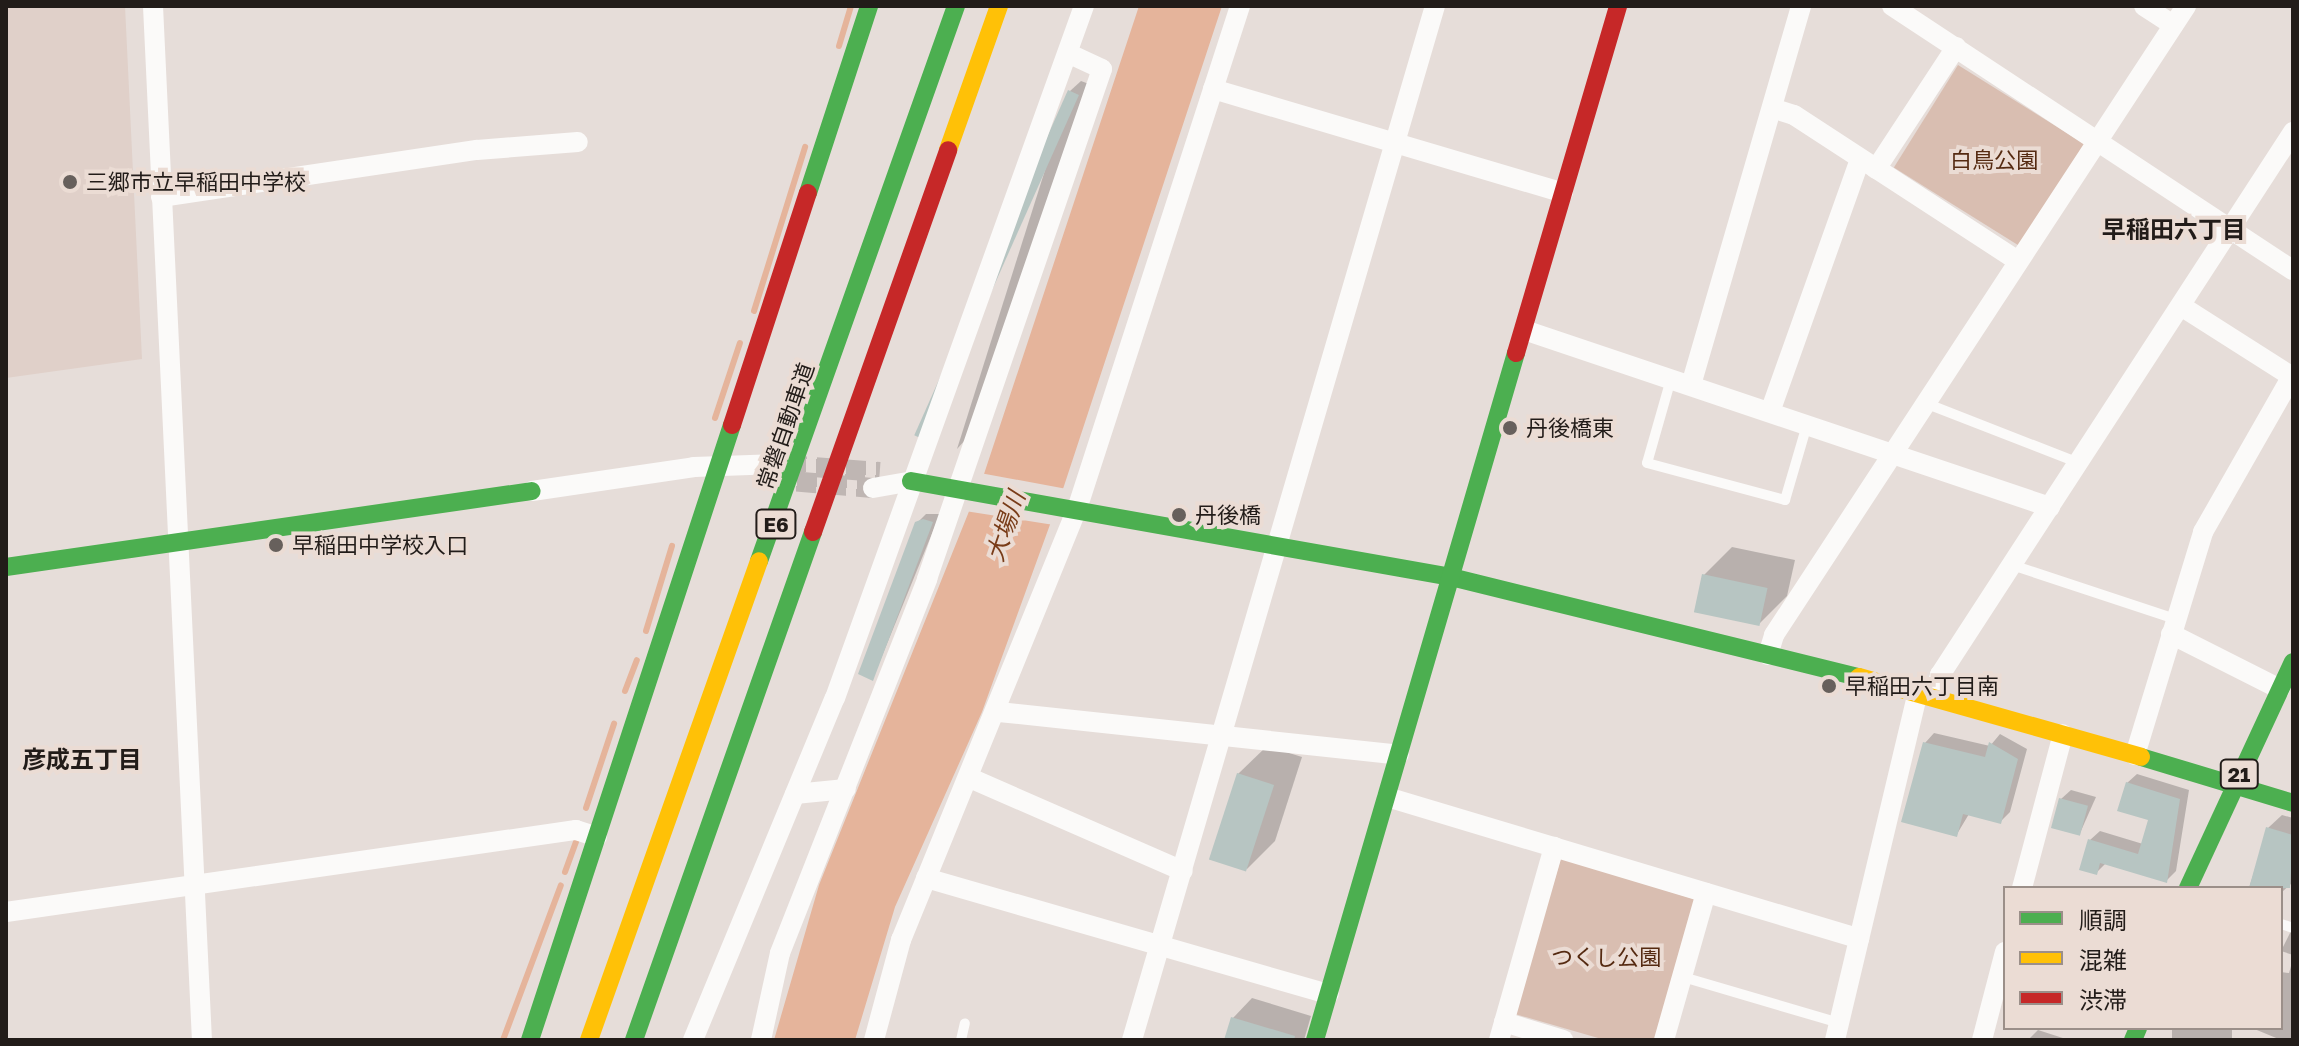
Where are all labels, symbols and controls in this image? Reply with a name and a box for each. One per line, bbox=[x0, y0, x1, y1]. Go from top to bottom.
park label: 白鳥公園 bbox=[1950, 147, 2038, 173]
place label: 三郷市立早稲田中学校 bbox=[86, 169, 306, 195]
marker: 三郷市立早稲田中学校 bbox=[61, 173, 79, 191]
district label: 早稲田六丁目 bbox=[2102, 215, 2246, 243]
street label: 常磐自動車道 bbox=[751, 359, 819, 493]
place label: 丹後橋東 bbox=[1526, 415, 1614, 441]
marker: 丹後橋東 bbox=[1501, 419, 1519, 437]
water label: 大場川 bbox=[980, 487, 1030, 565]
place label: 丹後橋 bbox=[1195, 502, 1261, 528]
marker: 丹後橋 bbox=[1170, 506, 1188, 524]
road number: E6 bbox=[754, 508, 798, 540]
place label: 早稲田中学校入口 bbox=[292, 532, 468, 558]
marker: 早稲田中学校入口 bbox=[267, 536, 285, 554]
place label: 早稲田六丁目南 bbox=[1845, 673, 1999, 699]
marker: 早稲田六丁目南 bbox=[1820, 677, 1838, 695]
district label: 彦成五丁目 bbox=[22, 745, 142, 773]
road number: 21 bbox=[2219, 758, 2259, 790]
legend bbox=[2003, 886, 2283, 1030]
text: 順調 bbox=[2079, 905, 2127, 934]
park label: つくし公園 bbox=[1551, 944, 1661, 970]
text: 混雑 bbox=[2079, 945, 2127, 974]
text: 渋滞 bbox=[2079, 985, 2127, 1014]

